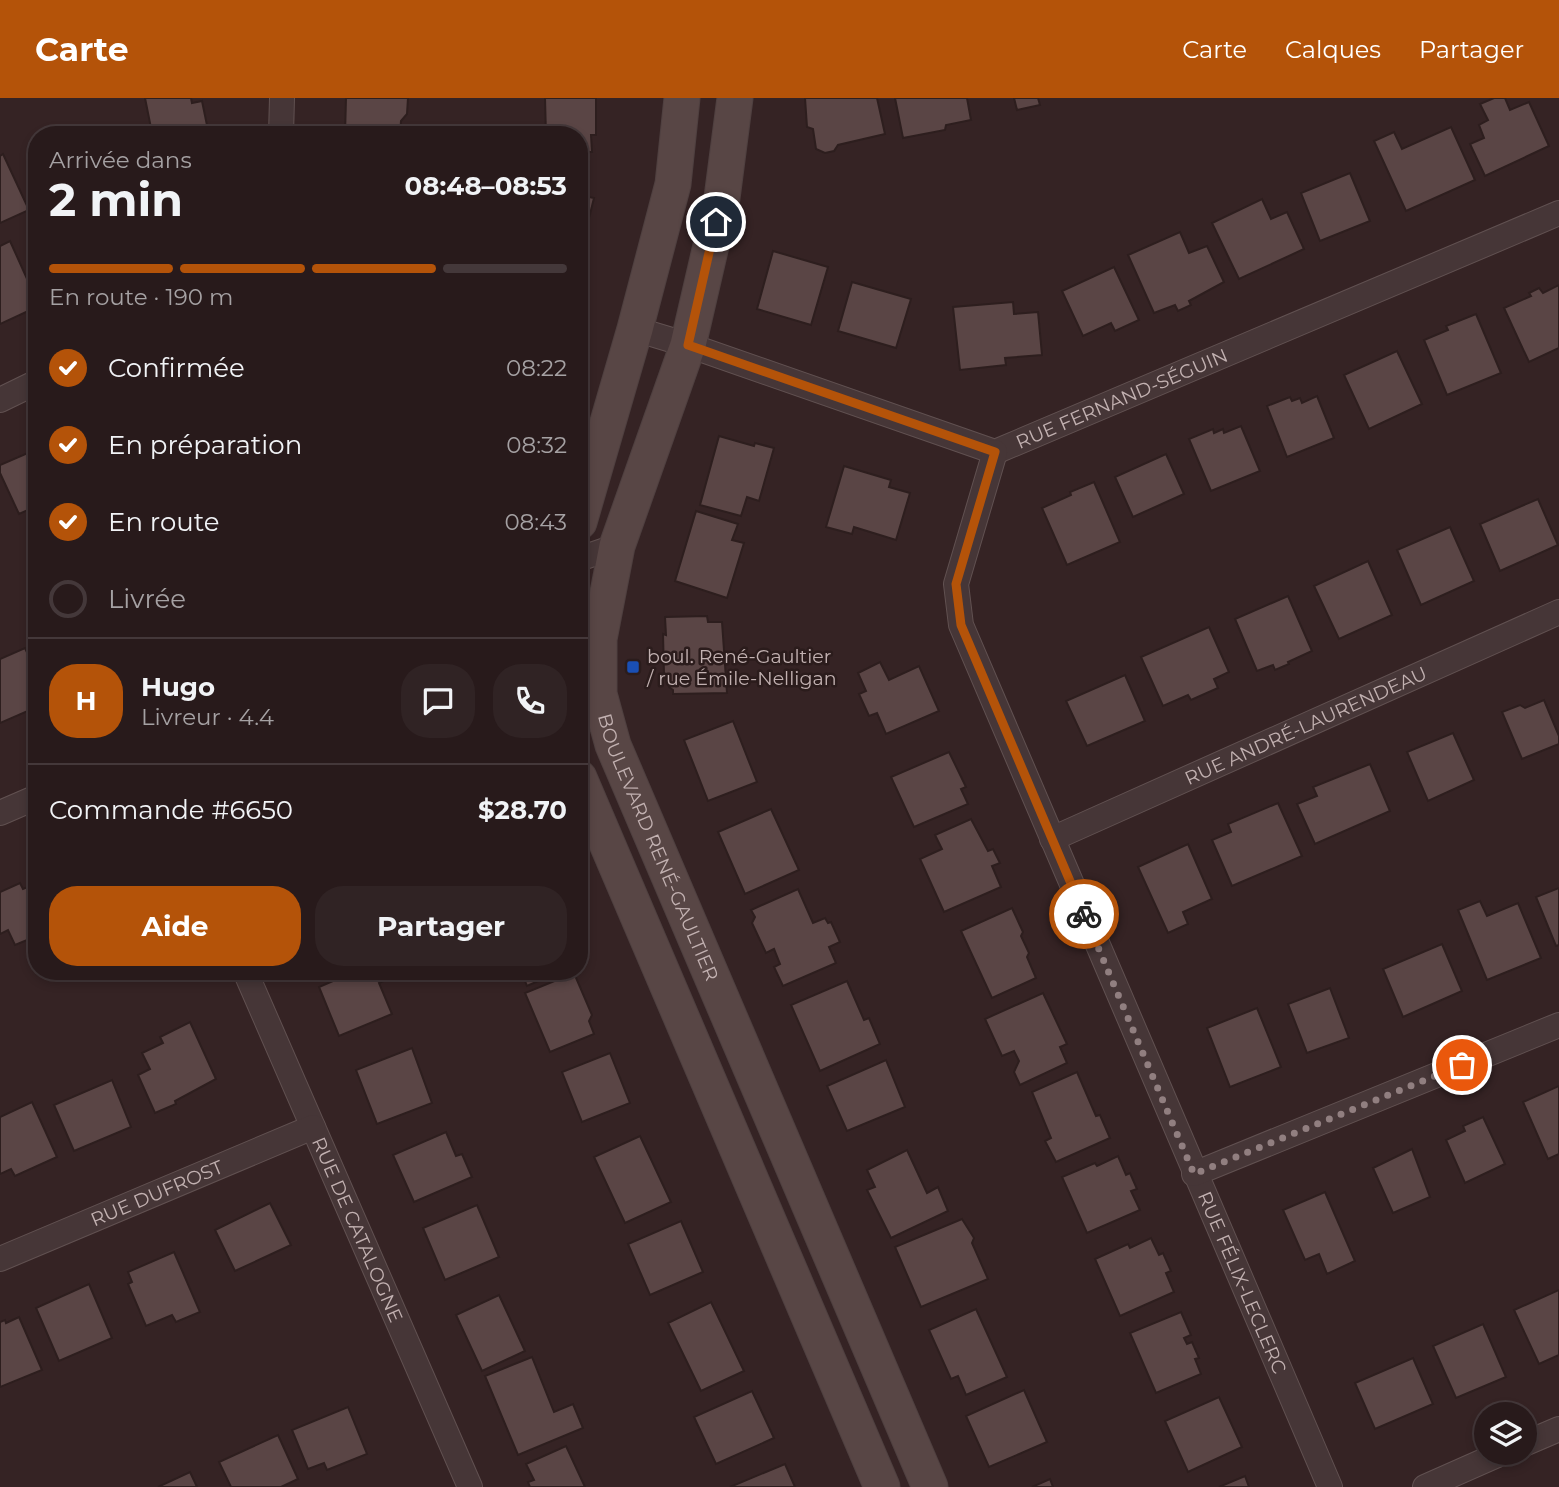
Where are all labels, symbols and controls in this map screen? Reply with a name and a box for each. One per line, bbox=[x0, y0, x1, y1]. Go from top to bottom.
text: Carte bbox=[35, 29, 128, 69]
text: Carte bbox=[1182, 35, 1247, 64]
text: Calques bbox=[1285, 35, 1381, 64]
text: Partager bbox=[1419, 35, 1524, 64]
text: Arrivée dans bbox=[49, 146, 192, 174]
text: 08:48–08:53 bbox=[405, 170, 567, 202]
text: 2 min bbox=[49, 171, 183, 228]
pin bbox=[686, 192, 746, 252]
icon: home bbox=[697, 203, 735, 241]
text: En route · 190 m bbox=[49, 283, 233, 311]
street label: RUE FERNAND-SÉGUIN bbox=[1012, 343, 1231, 453]
icon: check bbox=[49, 349, 87, 387]
text: Confirmée bbox=[108, 352, 245, 384]
text: 08:22 bbox=[506, 354, 567, 382]
icon: check bbox=[49, 426, 87, 464]
text: En préparation bbox=[108, 429, 302, 461]
text: 08:32 bbox=[506, 431, 567, 459]
icon: check bbox=[49, 503, 87, 541]
text: En route bbox=[108, 506, 219, 538]
text: 08:43 bbox=[504, 508, 567, 536]
text: Livrée bbox=[108, 583, 186, 615]
place label: boul. René-Gaultier / rue Émile-Nelligan bbox=[646, 645, 837, 690]
marker: boul. René-Gaultier / rue Émile-Nelligan bbox=[625, 659, 641, 675]
street label: RUE ANDRÉ-LAURENDEAU bbox=[1181, 661, 1430, 790]
button: chat bbox=[401, 664, 475, 738]
button: phone bbox=[493, 664, 567, 738]
text: Hugo bbox=[141, 671, 215, 703]
text: H bbox=[75, 685, 97, 717]
text: Livreur · 4.4 bbox=[141, 703, 274, 731]
street label: BOULEVARD RENÉ-GAULTIER bbox=[593, 711, 724, 984]
text: Commande #6650 bbox=[49, 794, 293, 826]
text: $28.70 bbox=[478, 794, 567, 826]
courier bbox=[1049, 879, 1119, 949]
button: Aide bbox=[49, 886, 301, 966]
button: Partager bbox=[315, 886, 567, 966]
icon: bike bbox=[1065, 895, 1103, 933]
pin bbox=[1432, 1035, 1492, 1095]
icon: bag bbox=[1443, 1046, 1481, 1084]
street label: RUE DE CATALOGNE bbox=[307, 1133, 408, 1326]
street label: RUE DUFROST bbox=[87, 1155, 226, 1231]
street label: RUE FÉLIX-LECLERC bbox=[1193, 1188, 1291, 1377]
map controls bbox=[1474, 1402, 1537, 1465]
button: layers bbox=[1474, 1402, 1537, 1465]

